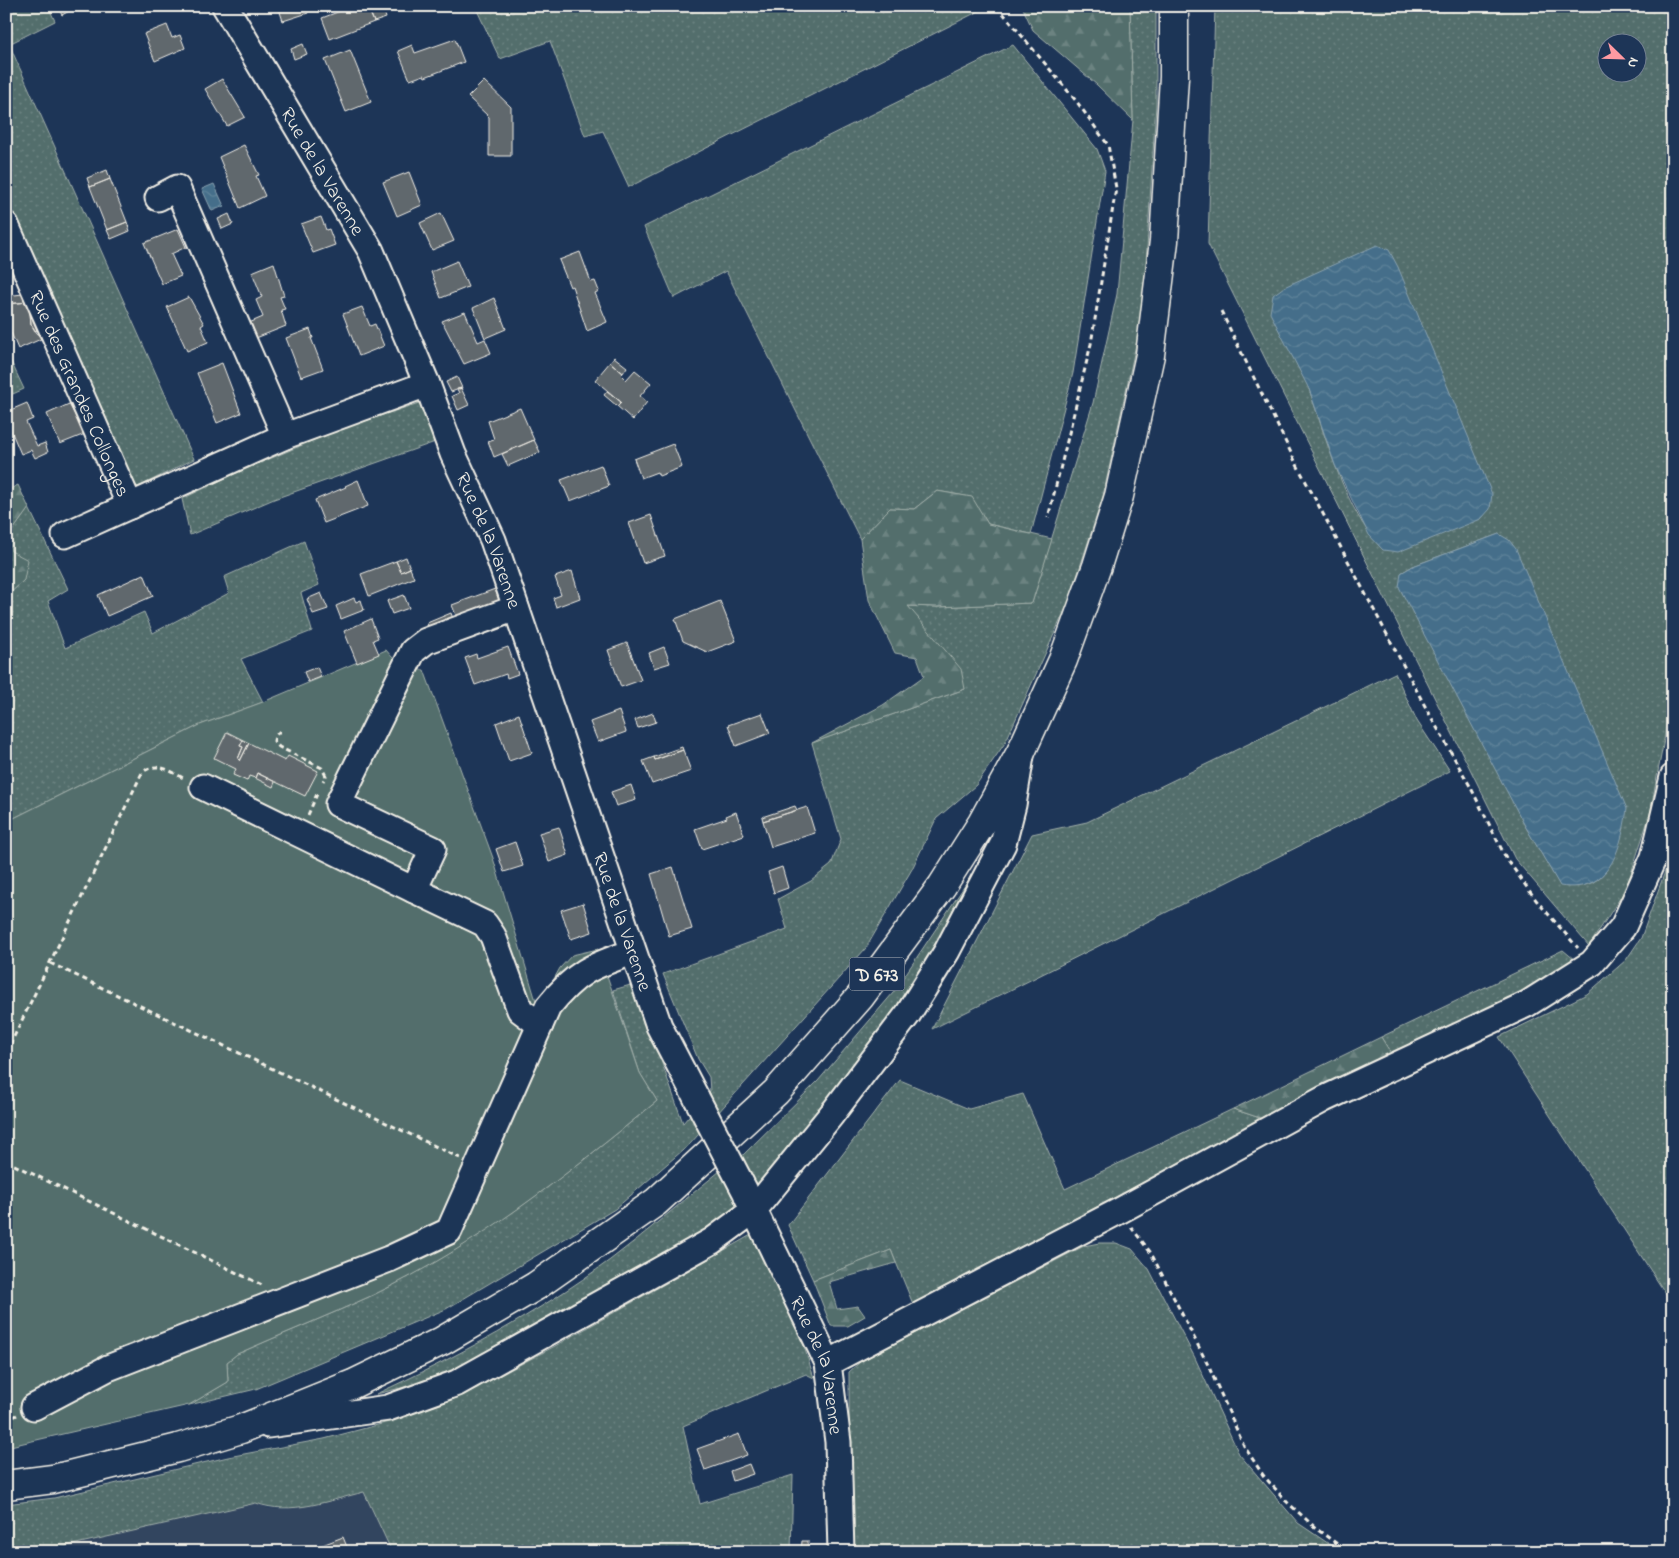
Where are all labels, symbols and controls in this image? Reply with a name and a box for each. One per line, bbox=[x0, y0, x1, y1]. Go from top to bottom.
north arrow bbox=[1596, 32, 1646, 82]
text: N bbox=[1621, 54, 1644, 71]
street label: Rue de la Varenne bbox=[272, 103, 371, 242]
street label: Rue des Grandes Collonges bbox=[20, 287, 136, 502]
street label: Rue de la Varenne bbox=[447, 468, 527, 613]
street label: Rue de la Varenne bbox=[584, 849, 658, 995]
road number: D 673 bbox=[850, 958, 904, 991]
street label: Rue de la Varenne bbox=[781, 1292, 849, 1436]

